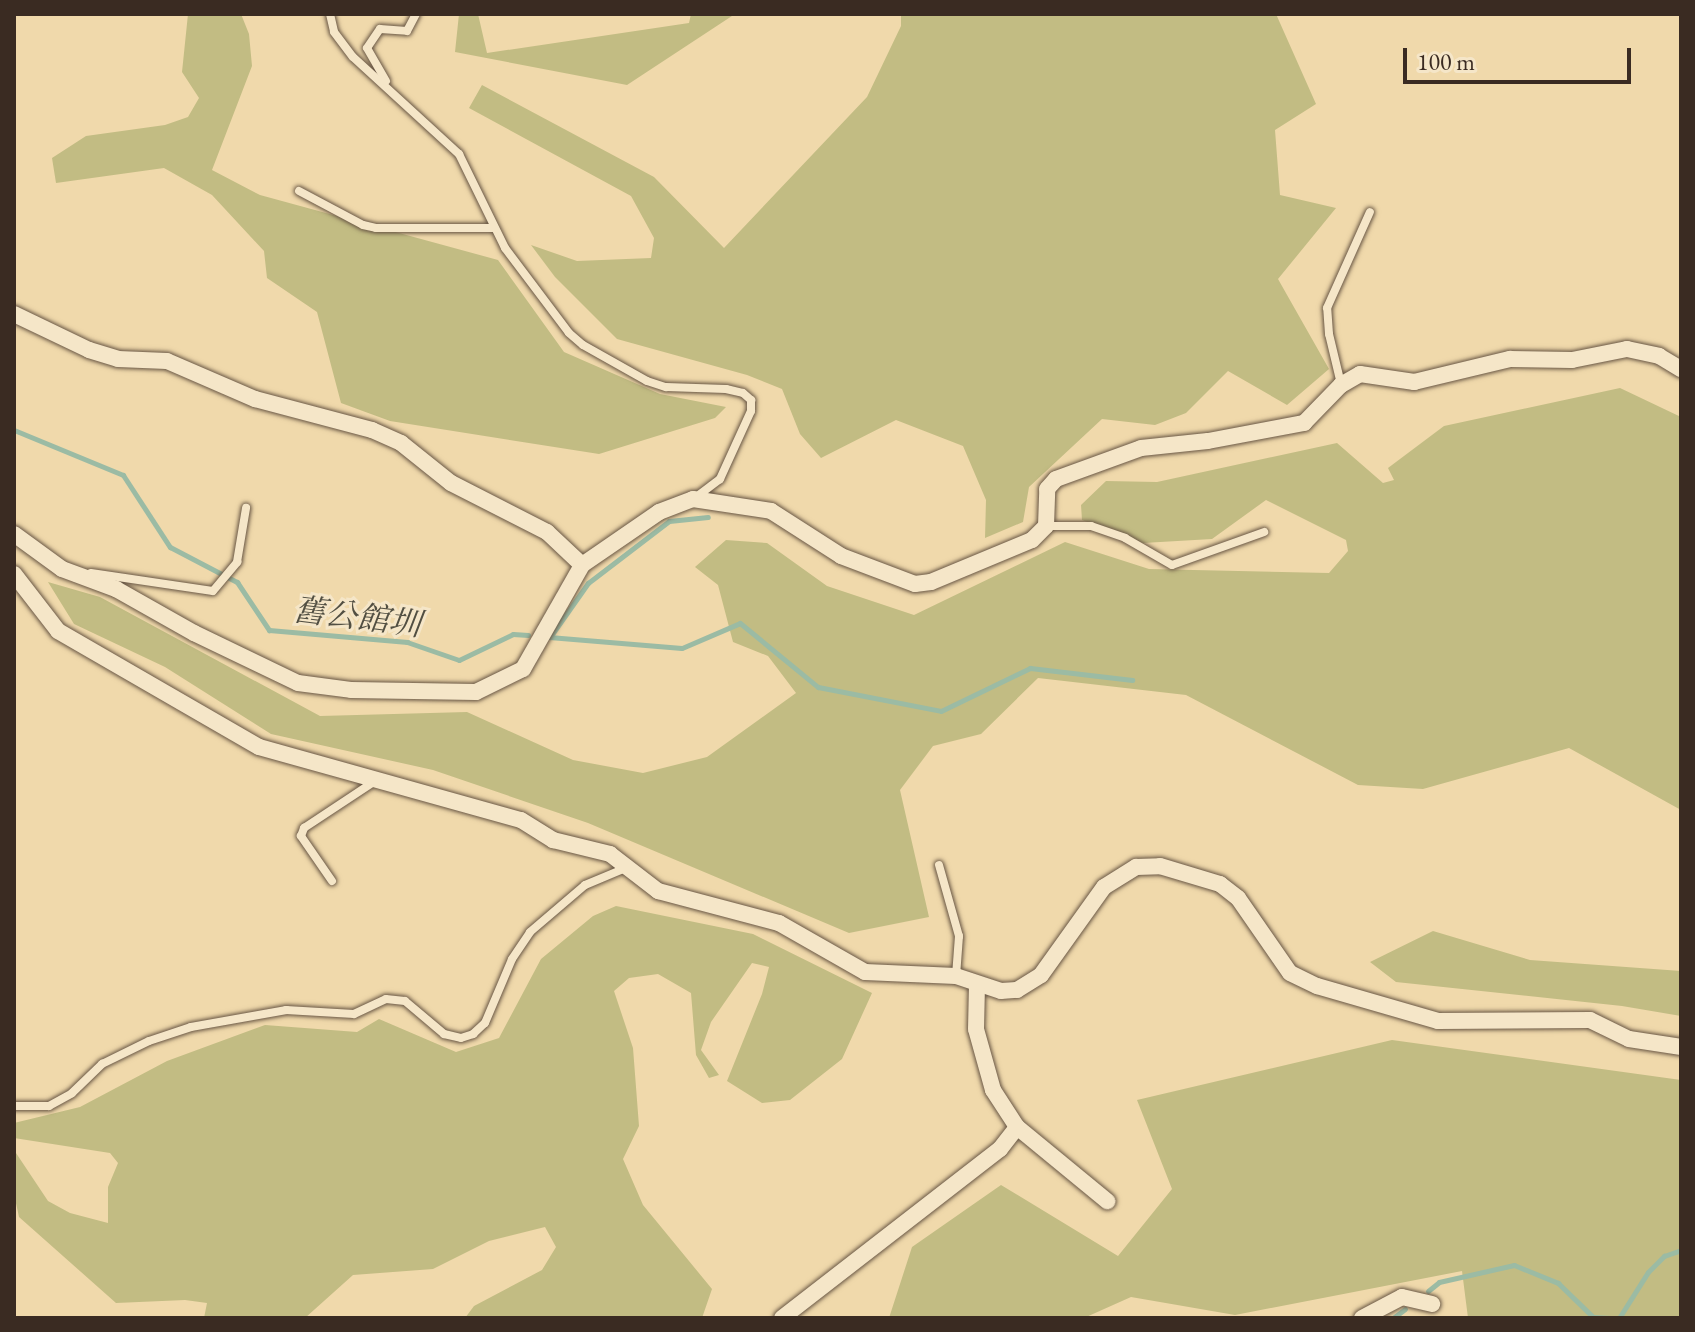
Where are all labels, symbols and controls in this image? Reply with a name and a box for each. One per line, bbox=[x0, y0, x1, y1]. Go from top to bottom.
scale bar bbox=[1407, 32, 1635, 82]
text: 100 m bbox=[1417, 46, 1475, 77]
water label: 舊公館圳 bbox=[291, 590, 423, 644]

